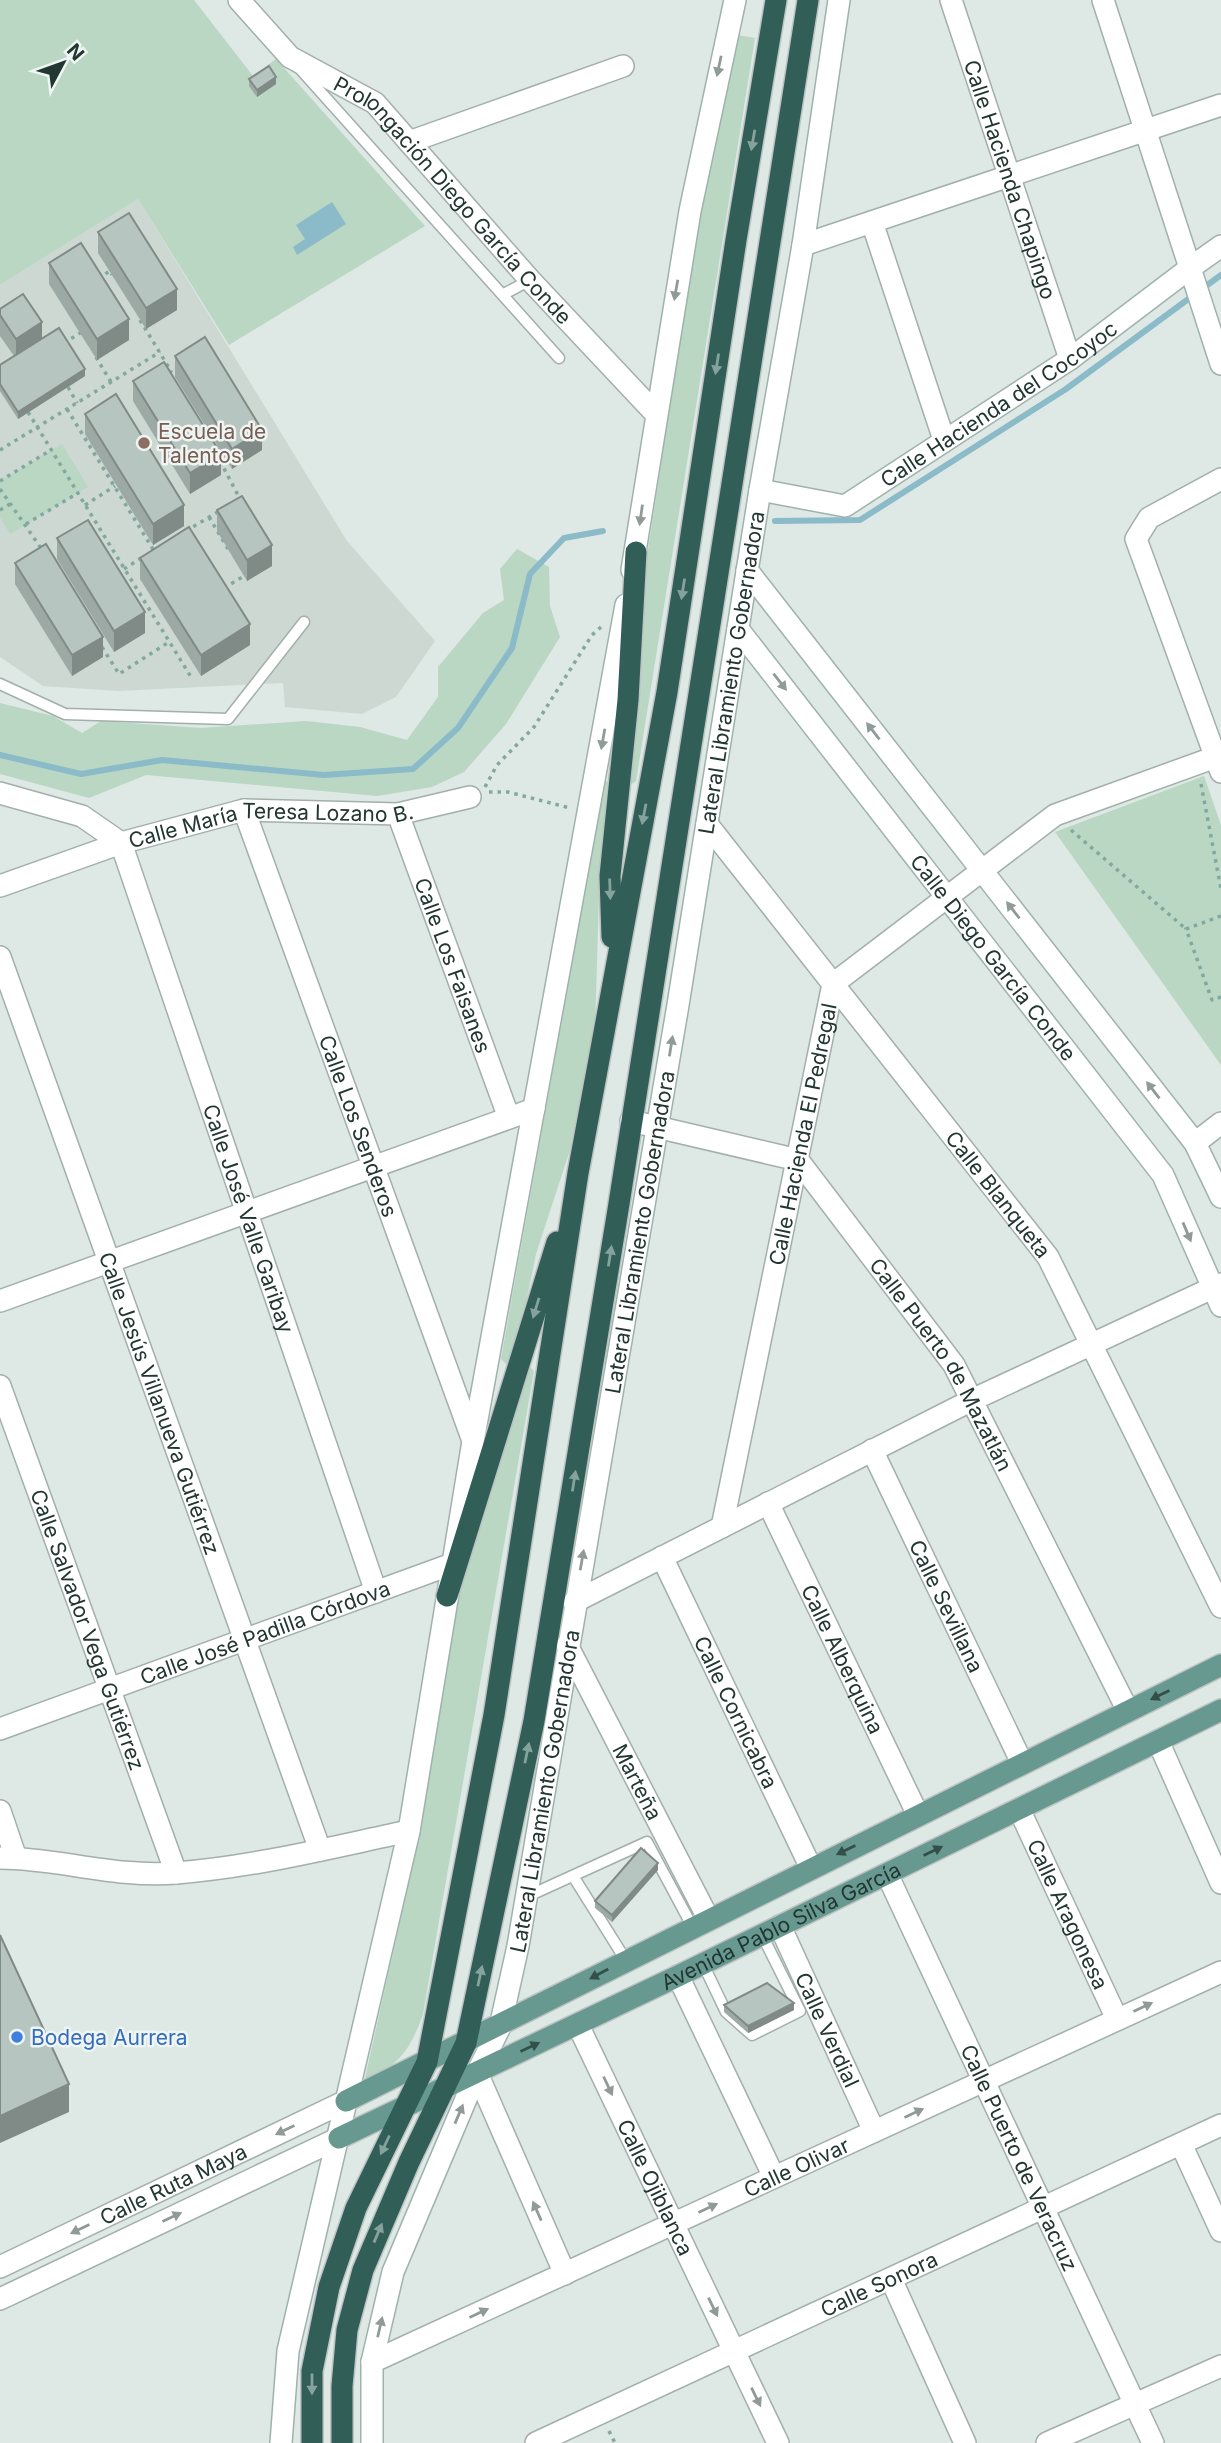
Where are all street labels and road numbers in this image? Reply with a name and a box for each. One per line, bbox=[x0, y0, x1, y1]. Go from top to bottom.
street label: Calle Hacienda Chapingo bbox=[959, 57, 1062, 302]
street label: Prolongación Diego García Conde bbox=[330, 71, 577, 329]
street label: Calle Hacienda del Cocoyoc bbox=[876, 316, 1122, 492]
street label: Lateral Libramiento Gobernadora bbox=[693, 509, 769, 836]
street label: Calle María Teresa Lozano B. bbox=[126, 797, 416, 853]
street label: Calle Diego García Conde bbox=[905, 849, 1082, 1065]
street label: Calle Los Faisanes bbox=[410, 874, 497, 1056]
street label: Calle Hacienda El Pedregal bbox=[763, 1001, 841, 1267]
street label: Calle Los Senderos bbox=[314, 1032, 403, 1220]
street label: Lateral Libramiento Gobernadora bbox=[600, 1069, 679, 1395]
street label: Calle José Valle Garibay bbox=[198, 1101, 299, 1336]
street label: Calle Blanqueta bbox=[941, 1125, 1056, 1263]
street label: Calle Jesús Villanueva Gutiérrez bbox=[94, 1249, 226, 1558]
street label: Calle Puerto de Mazatlán bbox=[865, 1253, 1018, 1475]
street label: Calle Salvador Vega Gutiérrez bbox=[26, 1486, 150, 1773]
street label: Calle Sevillana bbox=[904, 1536, 989, 1676]
street label: Calle José Padilla Córdova bbox=[136, 1575, 393, 1689]
street label: Calle Alberquina bbox=[797, 1580, 889, 1737]
street label: Lateral Libramiento Gobernadora bbox=[504, 1628, 584, 1955]
street label: Calle Cornicabra bbox=[689, 1632, 783, 1792]
street label: Marteña bbox=[608, 1740, 668, 1824]
street label: Calle Aragonesa bbox=[1022, 1835, 1114, 1993]
street label: Avenida Pablo Silva García bbox=[657, 1857, 904, 1995]
street label: Calle Verdial bbox=[790, 1968, 865, 2091]
street label: Calle Puerto de Veracruz bbox=[956, 2040, 1083, 2275]
street label: Calle Ojiblanca bbox=[612, 2115, 699, 2259]
street label: Calle Olivar bbox=[740, 2132, 853, 2202]
street label: Calle Ruta Maya bbox=[96, 2138, 251, 2230]
street label: Calle Sonora bbox=[816, 2246, 941, 2322]

